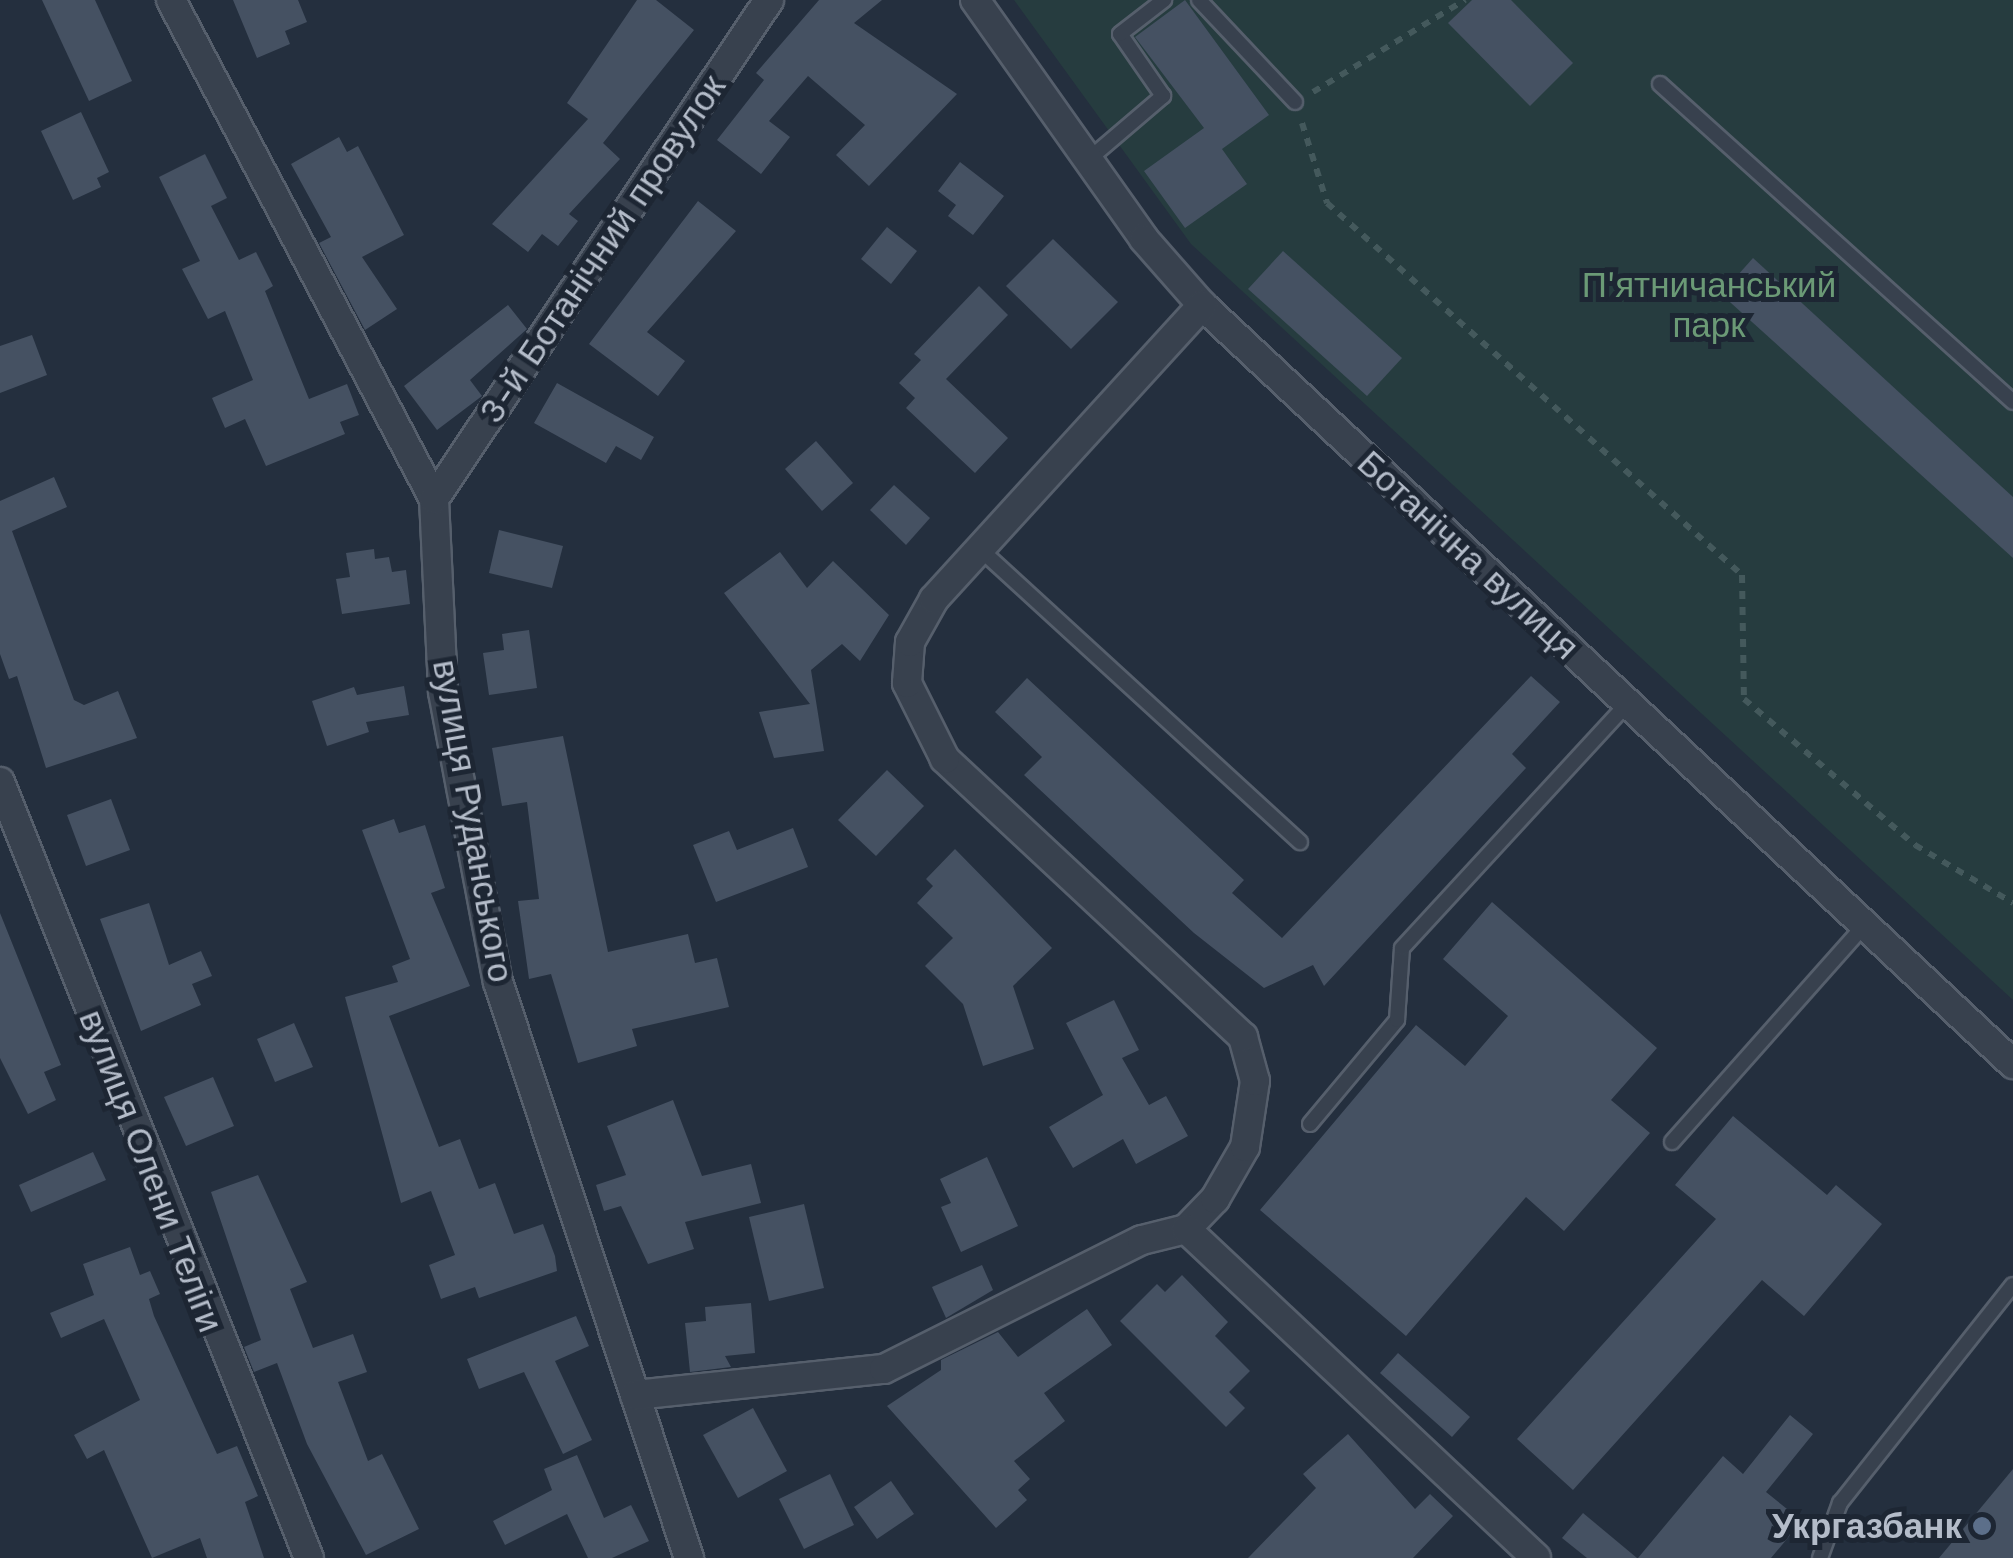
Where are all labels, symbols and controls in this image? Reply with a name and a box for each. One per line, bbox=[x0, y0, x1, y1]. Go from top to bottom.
street label: 3-й Ботанічний провулок bbox=[470, 67, 734, 431]
park label: П'ятничанський парк bbox=[1582, 264, 1836, 346]
street label: Ботанічна вулиця bbox=[1349, 442, 1587, 668]
street label: вулиця Руданського bbox=[424, 656, 522, 986]
street label: вулиця Олени Теліги bbox=[70, 1004, 232, 1338]
place label: Укргазбанк bbox=[1772, 1505, 1962, 1547]
marker: Укргазбанк bbox=[1971, 1515, 1993, 1537]

